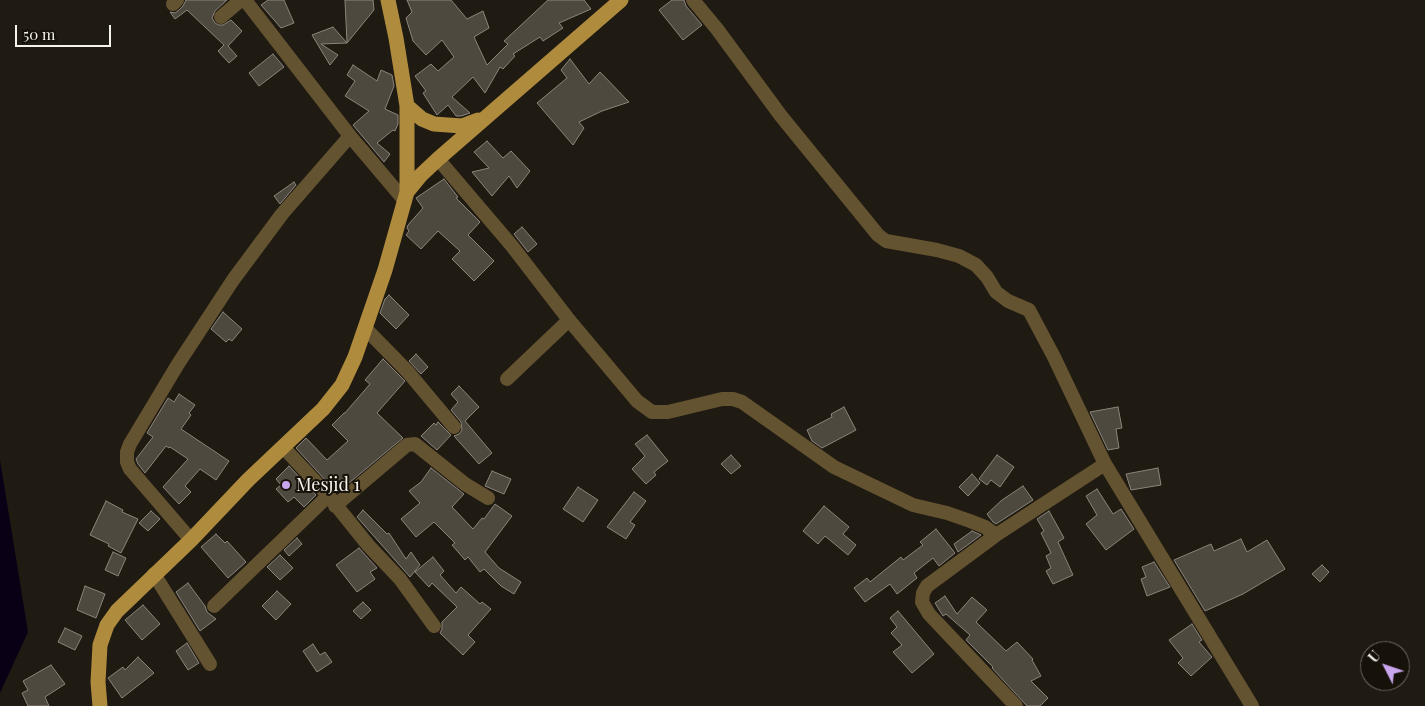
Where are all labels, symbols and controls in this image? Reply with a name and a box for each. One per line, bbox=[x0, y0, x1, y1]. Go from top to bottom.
scale bar bbox=[18, 15, 114, 47]
text: 50 m bbox=[23, 24, 55, 44]
place label: Mesjid 1 bbox=[296, 474, 360, 496]
marker: Mesjid 1 bbox=[280, 479, 292, 491]
north arrow bbox=[1360, 641, 1410, 691]
text: U bbox=[1364, 647, 1384, 666]

